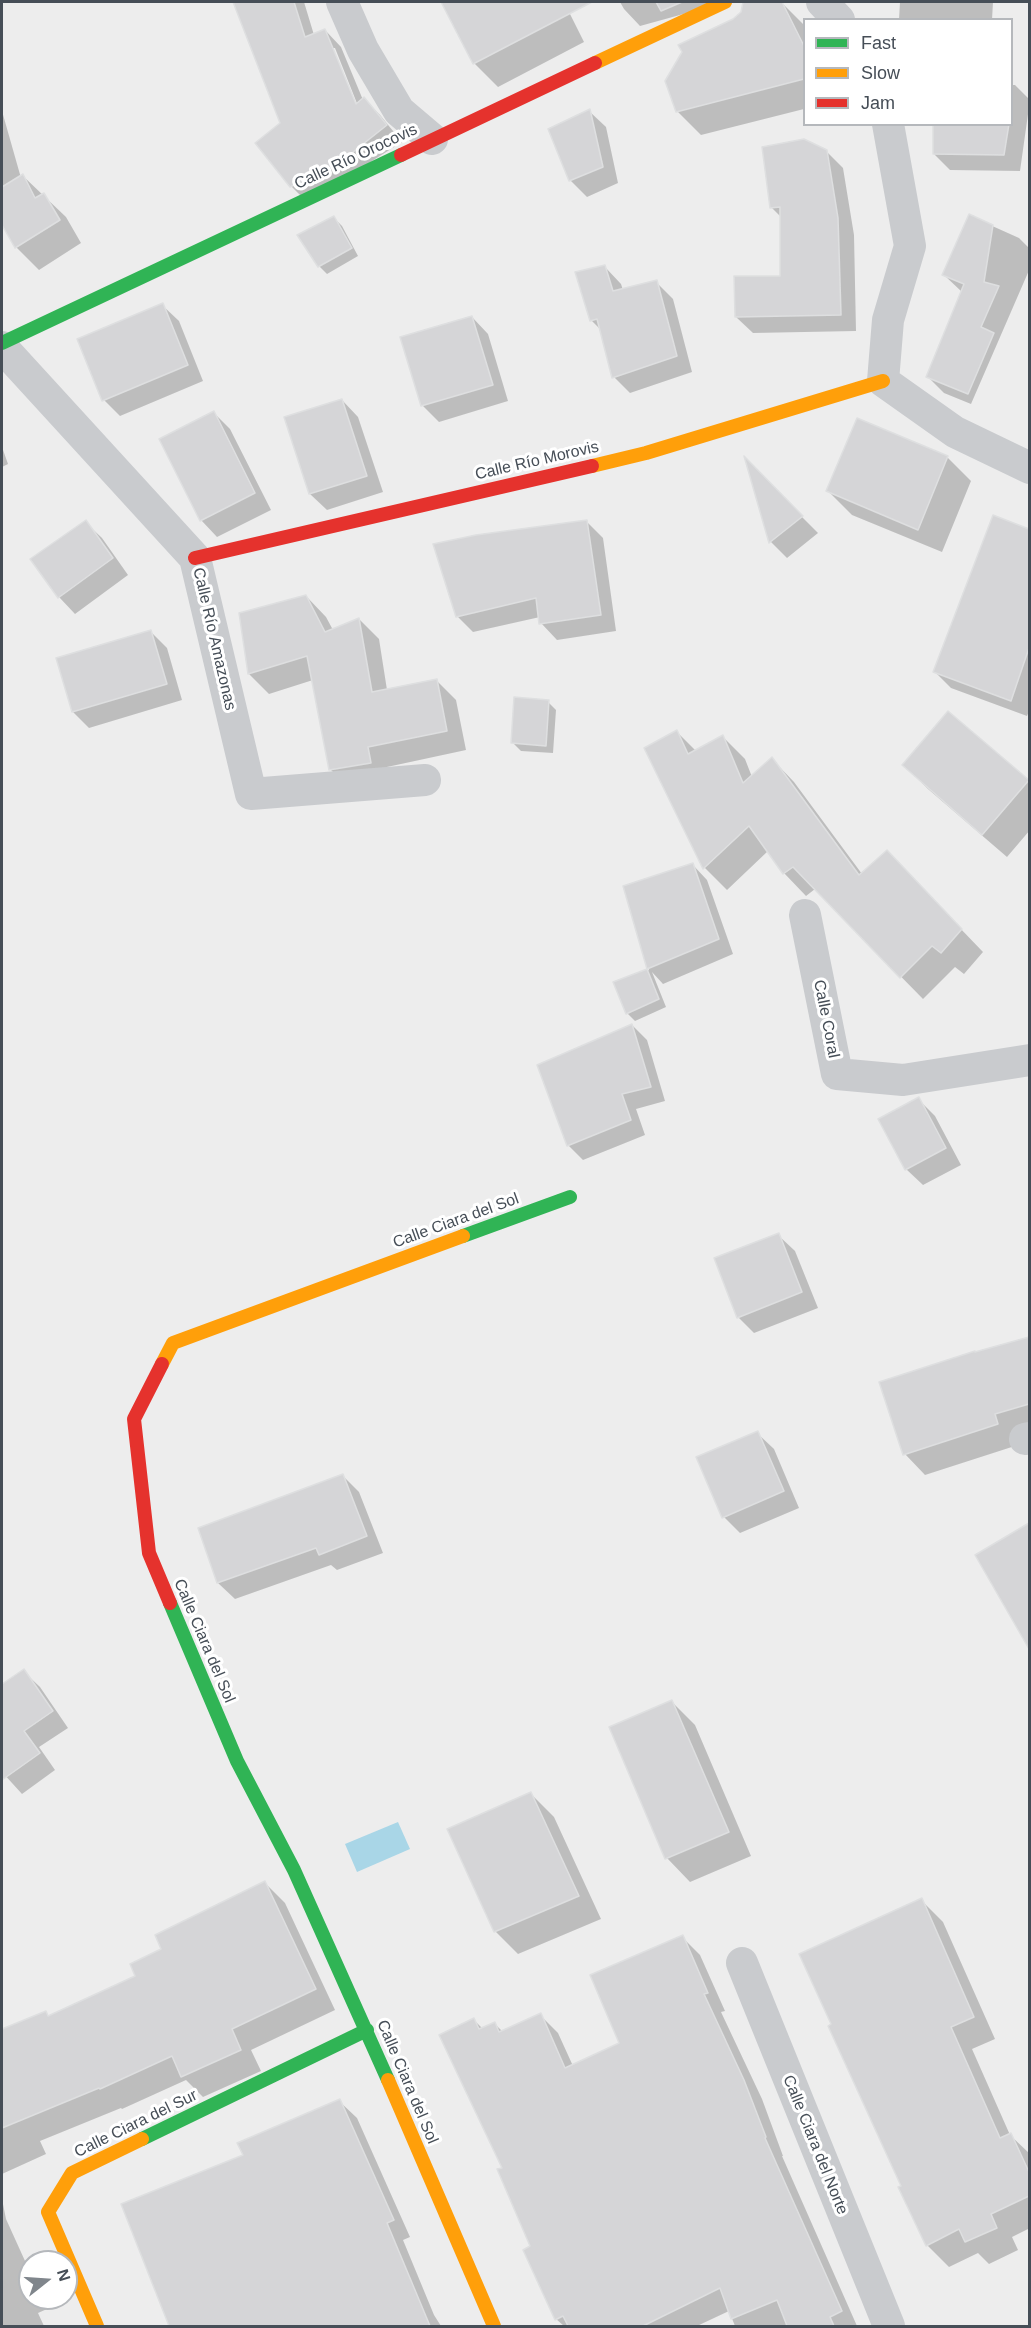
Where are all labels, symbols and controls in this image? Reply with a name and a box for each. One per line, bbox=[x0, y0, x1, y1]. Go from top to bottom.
legend bbox=[803, 18, 1013, 126]
text: Fast bbox=[861, 33, 896, 53]
text: Slow bbox=[861, 63, 900, 83]
text: Jam bbox=[861, 93, 895, 113]
street label: Calle Río Orocovis bbox=[292, 120, 420, 194]
street label: Calle Río Morovis bbox=[473, 437, 601, 485]
street label: Calle Río Amazonas bbox=[188, 566, 240, 712]
street label: Calle Coral bbox=[809, 978, 843, 1060]
street label: Calle Ciara del Sol bbox=[390, 1189, 522, 1253]
street label: Calle Ciara del Sol bbox=[169, 1576, 239, 1706]
street label: Calle Ciara del Sol bbox=[372, 2017, 442, 2147]
street label: Calle Ciara del Norte bbox=[778, 2073, 852, 2217]
street label: Calle Ciara del Sur bbox=[71, 2086, 201, 2162]
north arrow bbox=[18, 2250, 78, 2310]
text: N bbox=[54, 2267, 74, 2283]

